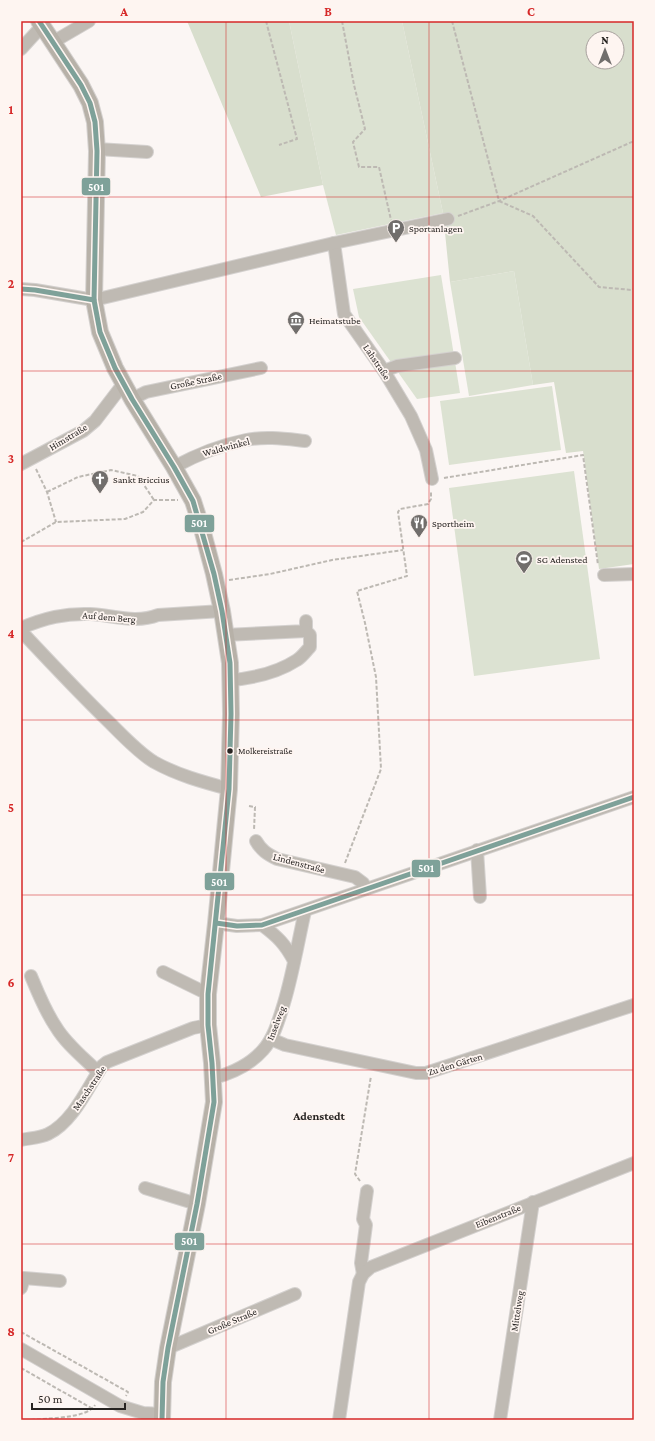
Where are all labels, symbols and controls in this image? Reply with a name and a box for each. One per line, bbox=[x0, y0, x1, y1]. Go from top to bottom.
text: A bbox=[119, 4, 128, 19]
text: B bbox=[324, 4, 332, 19]
text: C bbox=[527, 4, 535, 19]
north arrow bbox=[585, 30, 625, 70]
text: N bbox=[601, 34, 609, 46]
text: 1 bbox=[9, 102, 14, 117]
line badge: 501 bbox=[81, 177, 111, 196]
text: 501 bbox=[88, 181, 104, 193]
parking icon: Sportanlagen bbox=[386, 218, 406, 243]
place label: Sportanlagen bbox=[409, 223, 463, 234]
text: 2 bbox=[8, 276, 15, 291]
museum icon: Heimatstube bbox=[286, 310, 306, 335]
place label: Heimatstube bbox=[309, 315, 361, 326]
street label: Lahstraße bbox=[361, 342, 393, 382]
street label: Große Straße bbox=[169, 370, 223, 392]
street label: Himstraße bbox=[47, 421, 90, 453]
street label: Waldwinkel bbox=[201, 435, 251, 459]
text: 3 bbox=[8, 451, 14, 466]
church icon: Sankt Briccius bbox=[90, 469, 110, 494]
place label: Sankt Briccius bbox=[113, 474, 169, 485]
restaurant icon: Sportheim bbox=[409, 513, 429, 538]
line badge: 501 bbox=[184, 514, 215, 533]
text: 501 bbox=[191, 517, 207, 529]
place label: Sportheim bbox=[432, 518, 474, 529]
sports icon: SG Adensted bbox=[514, 549, 534, 574]
place label: SG Adensted bbox=[537, 554, 588, 565]
street label: Auf dem Berg bbox=[82, 609, 136, 625]
text: 4 bbox=[7, 626, 15, 641]
marker: Molkereistraße bbox=[225, 746, 235, 756]
place label: Molkereistraße bbox=[238, 746, 293, 756]
text: 5 bbox=[8, 800, 14, 815]
street label: Lindenstraße bbox=[272, 851, 327, 875]
line badge: 501 bbox=[411, 859, 441, 878]
text: 501 bbox=[418, 862, 434, 874]
line badge: 501 bbox=[204, 872, 235, 891]
text: 501 bbox=[211, 876, 227, 888]
text: 6 bbox=[7, 975, 15, 990]
street label: Inselweg bbox=[264, 1004, 288, 1042]
street label: Zu den Gärten bbox=[426, 1050, 484, 1078]
street label: Maschstraße bbox=[70, 1063, 108, 1112]
district label: Adenstedt bbox=[292, 1109, 346, 1123]
text: 7 bbox=[8, 1150, 14, 1165]
street label: Eibenstraße bbox=[474, 1202, 523, 1230]
line badge: 501 bbox=[174, 1232, 205, 1251]
text: 501 bbox=[181, 1235, 197, 1247]
street label: Mittelweg bbox=[508, 1290, 526, 1332]
street label: Große Straße bbox=[206, 1305, 259, 1336]
text: 8 bbox=[7, 1324, 15, 1339]
scale bar bbox=[32, 1385, 125, 1411]
text: 50 m bbox=[38, 1392, 63, 1406]

